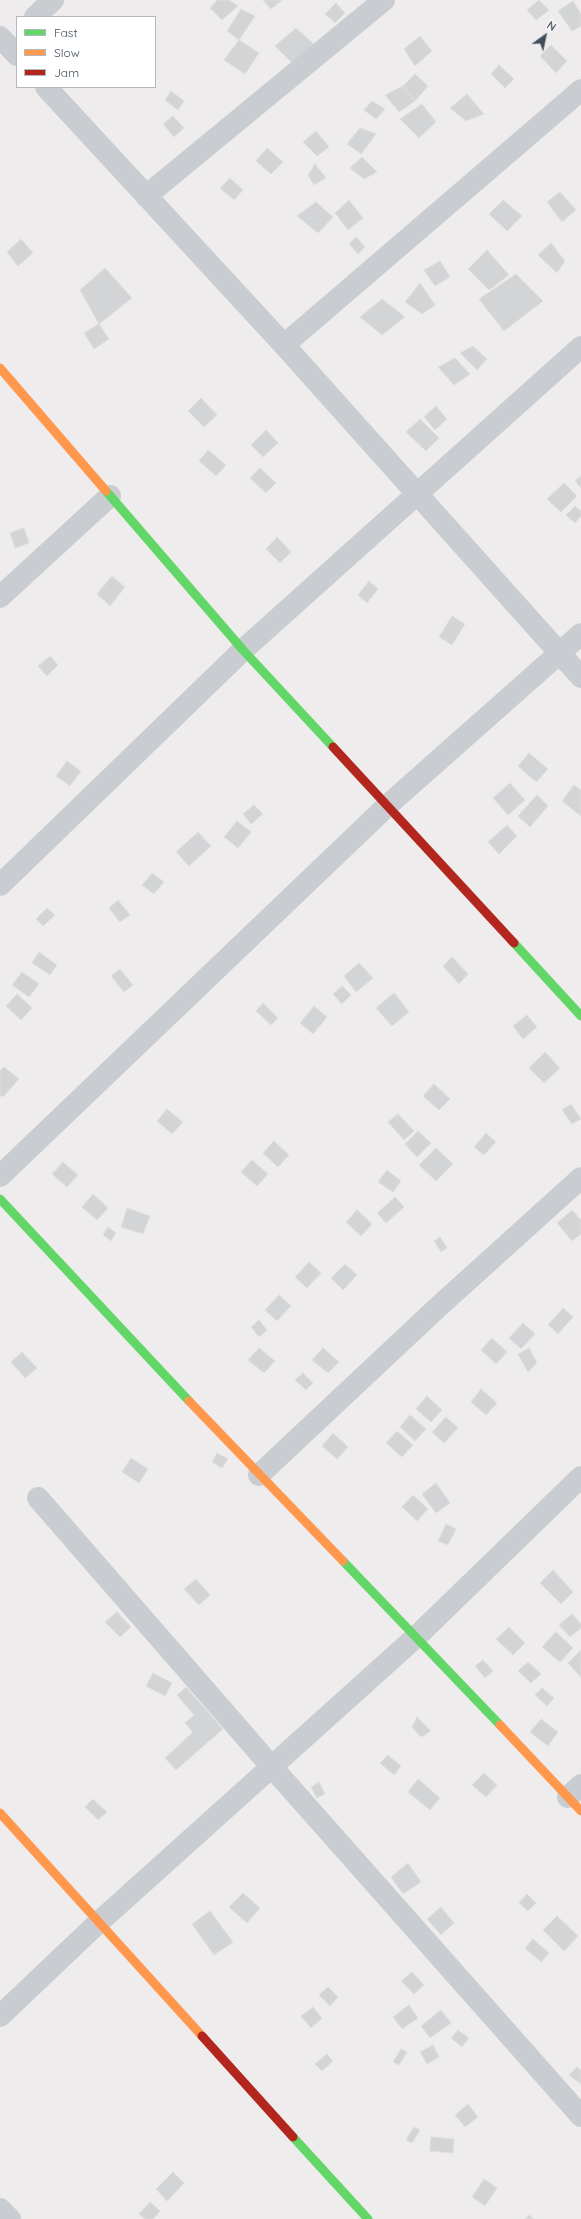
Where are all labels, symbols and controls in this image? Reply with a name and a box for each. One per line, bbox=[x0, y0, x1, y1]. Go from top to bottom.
legend bbox=[16, 16, 156, 88]
north arrow bbox=[525, 16, 565, 56]
text: N bbox=[544, 18, 559, 34]
text: Fast bbox=[54, 25, 78, 40]
text: Slow bbox=[54, 45, 80, 60]
text: Jam bbox=[54, 65, 79, 80]

